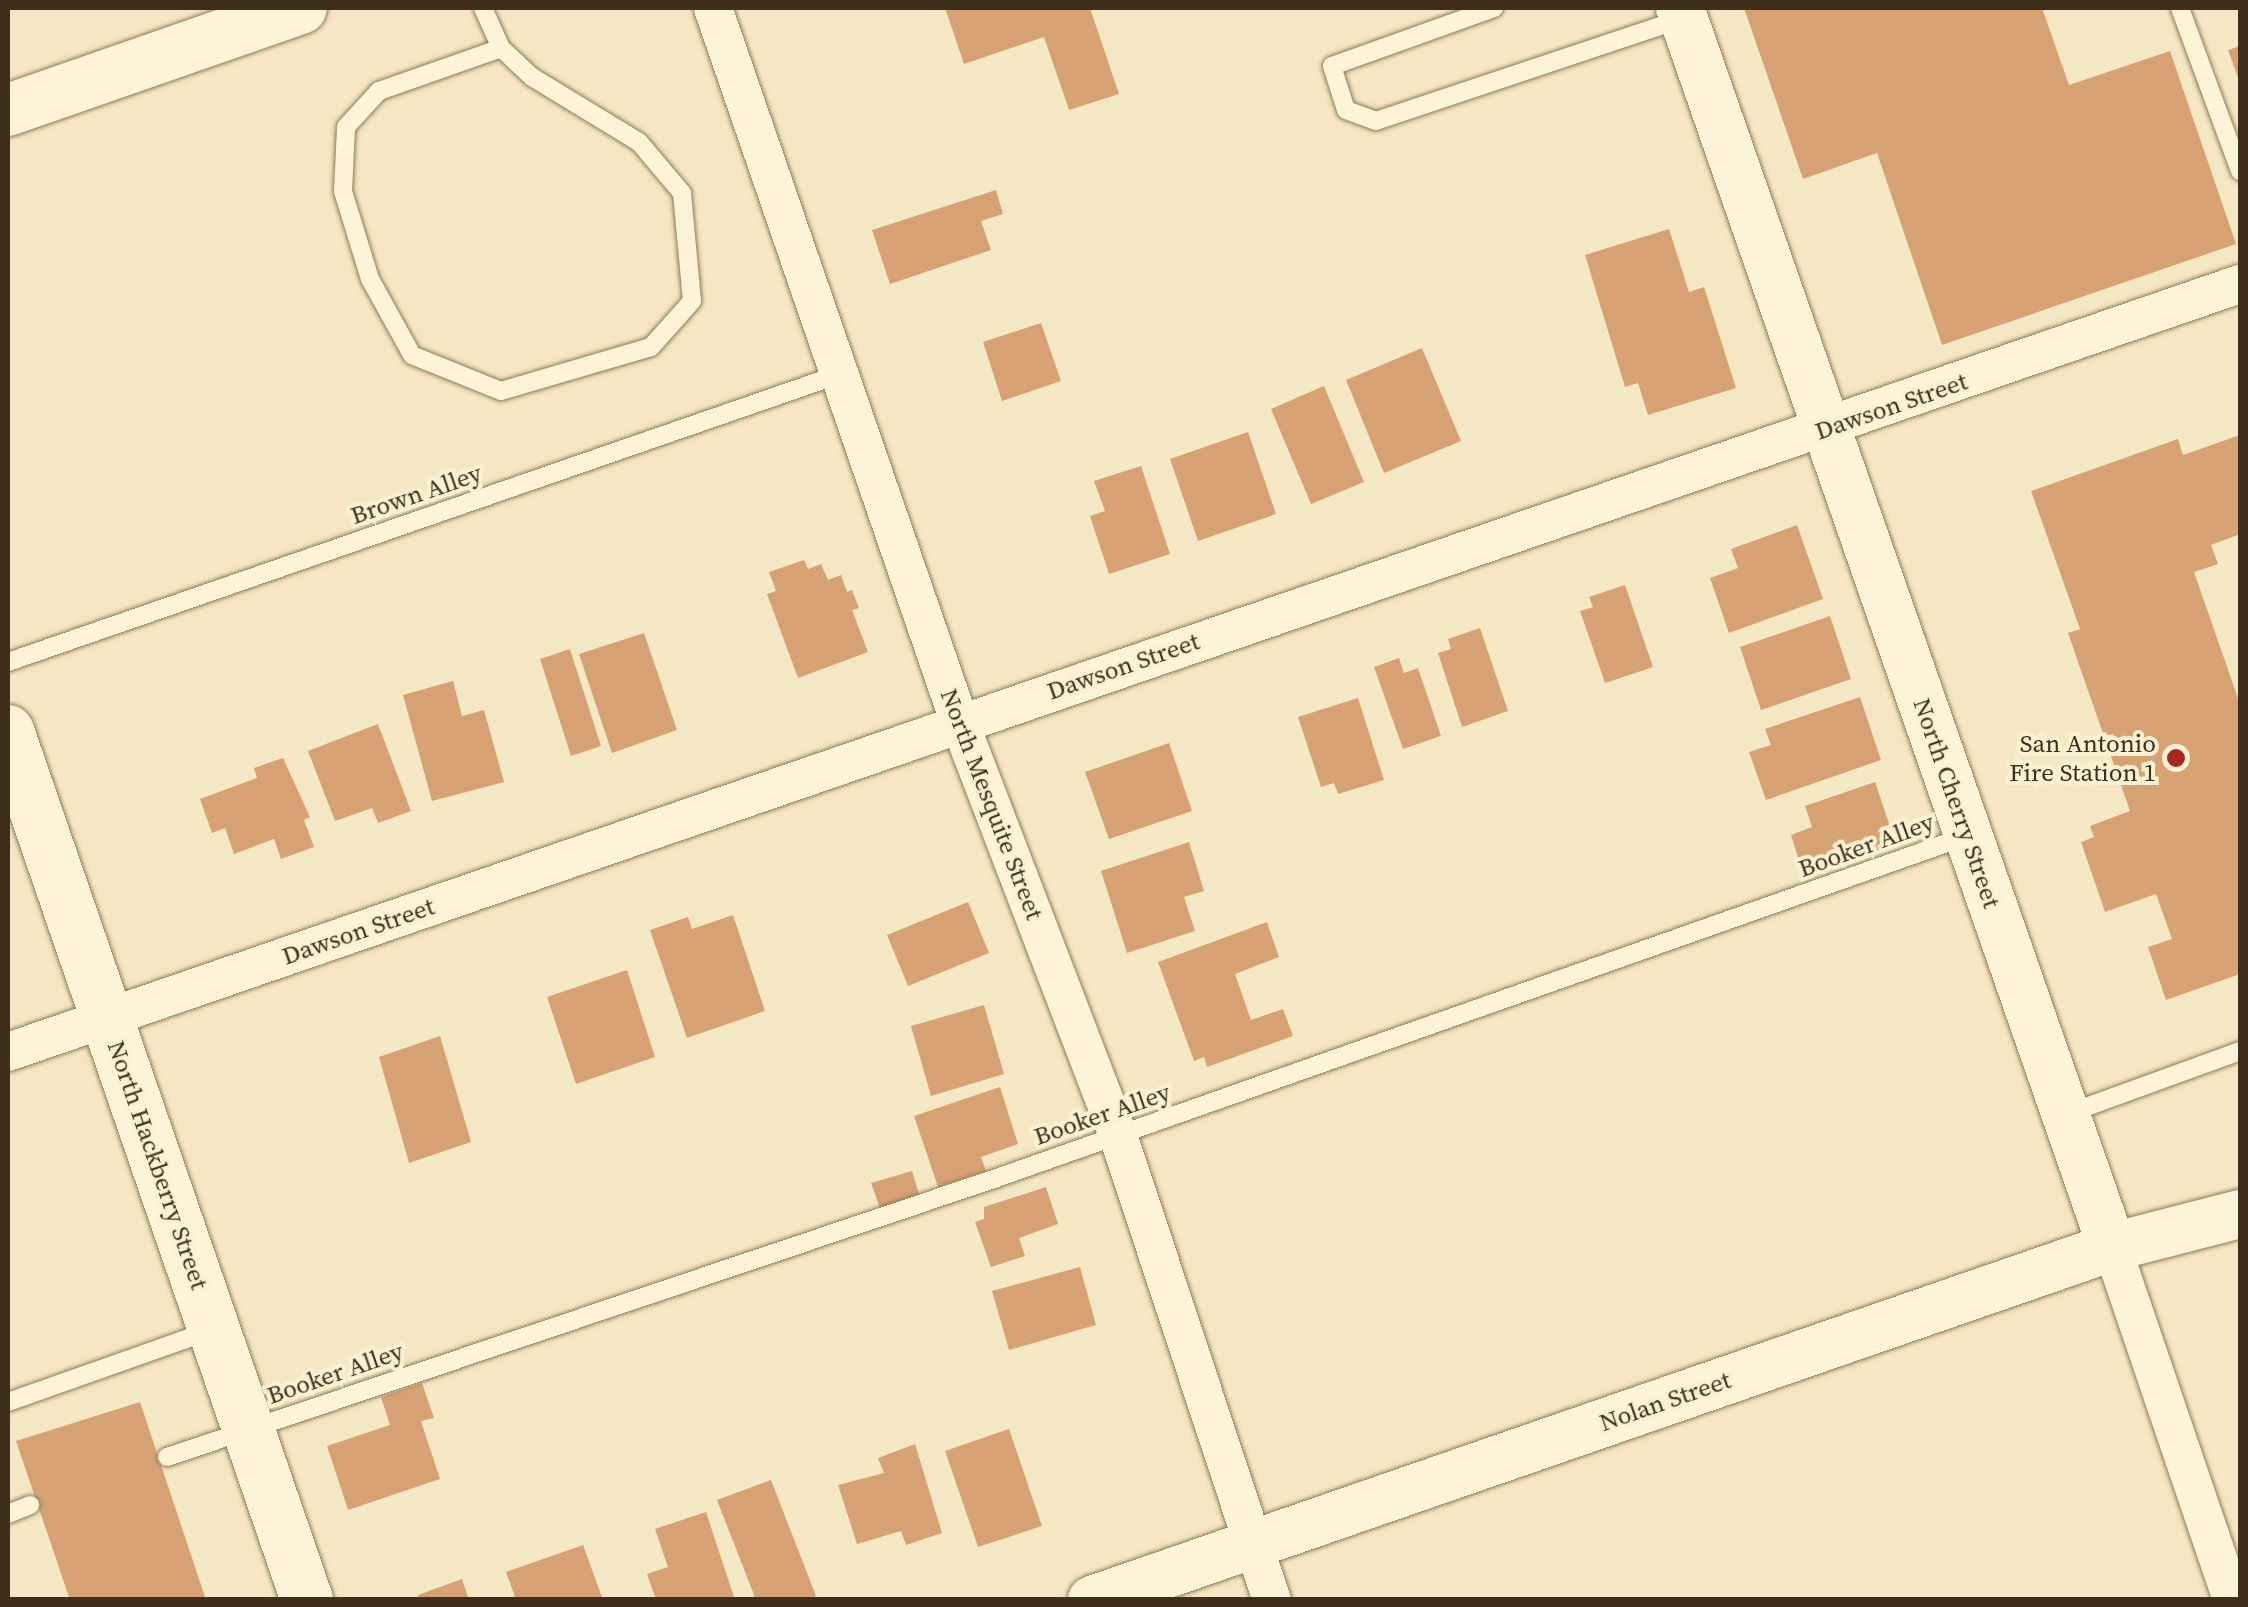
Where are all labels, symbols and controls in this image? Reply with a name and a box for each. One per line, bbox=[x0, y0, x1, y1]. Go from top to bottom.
street label: Dawson Street bbox=[1811, 366, 1971, 446]
street label: Brown Alley bbox=[347, 458, 485, 530]
street label: Dawson Street bbox=[1043, 626, 1203, 706]
street label: North Mesquite Street bbox=[934, 684, 1050, 924]
street label: North Cherry Street bbox=[1907, 694, 2007, 912]
place label: San Antonio Fire Station 1 bbox=[2009, 729, 2156, 788]
marker: San Antonio Fire Station 1 bbox=[2165, 747, 2187, 769]
street label: Booker Alley bbox=[1794, 807, 1938, 883]
street label: Dawson Street bbox=[278, 891, 438, 971]
street label: North Hackberry Street bbox=[101, 1037, 215, 1293]
street label: Booker Alley bbox=[1030, 1077, 1174, 1151]
street label: Booker Alley bbox=[263, 1336, 407, 1410]
street label: Nolan Street bbox=[1595, 1365, 1735, 1437]

